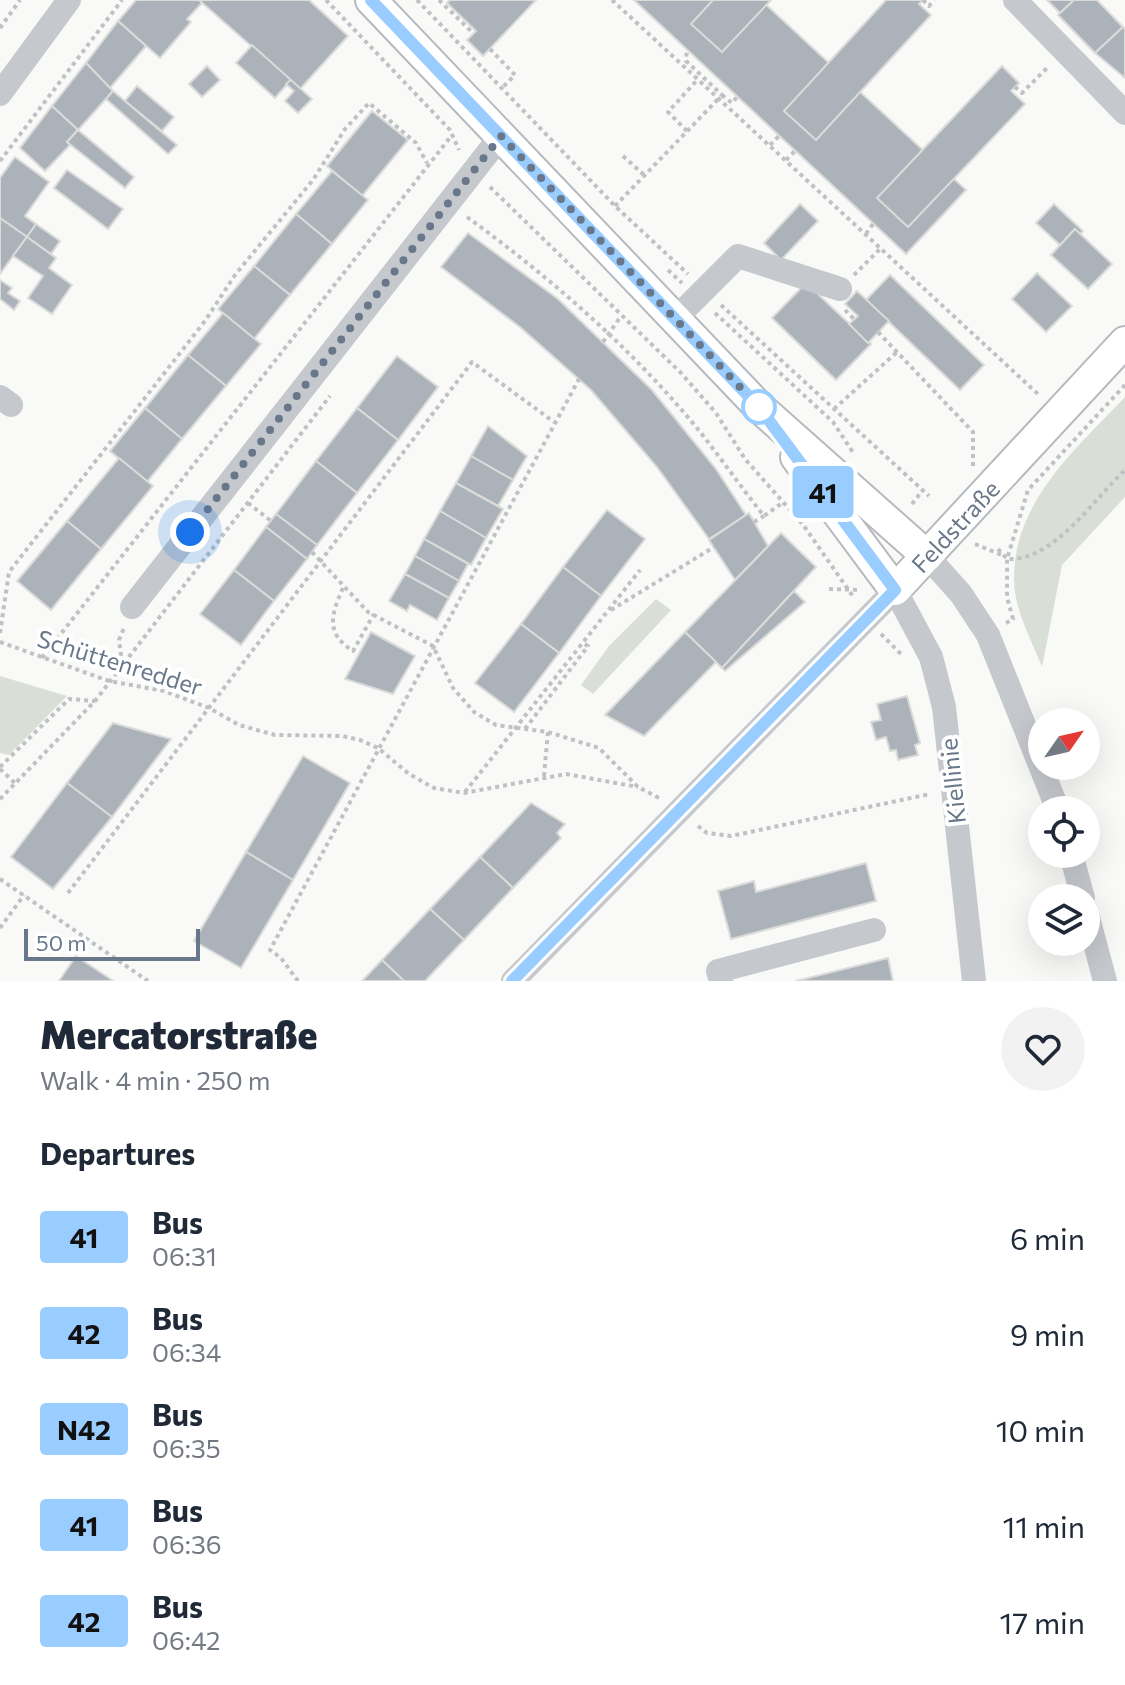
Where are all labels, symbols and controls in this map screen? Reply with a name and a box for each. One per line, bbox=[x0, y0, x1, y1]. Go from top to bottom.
unlabelled marker bbox=[742, 390, 776, 424]
line badge: 41 bbox=[787, 466, 859, 518]
street label: Feldstraße bbox=[905, 474, 1005, 578]
text: 41 bbox=[808, 475, 838, 509]
your location bbox=[170, 512, 210, 552]
street label: Schüttenredder bbox=[34, 623, 206, 701]
north arrow bbox=[1028, 708, 1100, 780]
map controls bbox=[1028, 708, 1100, 956]
street label: Kiellinie bbox=[933, 737, 971, 825]
button: locate bbox=[1028, 796, 1100, 868]
button: layers bbox=[1028, 884, 1100, 956]
scale bar bbox=[24, 925, 200, 961]
text: 50 m bbox=[36, 929, 86, 956]
button: heart bbox=[1001, 1007, 1085, 1091]
text: Mercatorstraße bbox=[40, 1010, 318, 1057]
text: Walk · 4 min · 250 m bbox=[40, 1064, 270, 1095]
text: Departures bbox=[40, 1134, 195, 1171]
text: Bus bbox=[152, 1203, 203, 1240]
text: 6 min bbox=[1010, 1219, 1085, 1256]
text: 41 bbox=[69, 1220, 99, 1254]
text: 06:31 bbox=[152, 1240, 217, 1271]
text: Bus bbox=[152, 1299, 203, 1336]
text: 9 min bbox=[1010, 1315, 1085, 1352]
text: 42 bbox=[68, 1316, 100, 1350]
text: 06:34 bbox=[152, 1336, 221, 1367]
text: Bus bbox=[152, 1395, 203, 1432]
text: 10 min bbox=[996, 1411, 1085, 1448]
text: N42 bbox=[57, 1412, 111, 1446]
text: 06:35 bbox=[152, 1432, 221, 1463]
text: Bus bbox=[152, 1491, 203, 1528]
text: 11 min bbox=[1003, 1507, 1085, 1544]
text: 41 bbox=[69, 1508, 99, 1542]
text: 06:36 bbox=[152, 1528, 222, 1559]
text: Bus bbox=[152, 1587, 203, 1624]
text: 17 min bbox=[1000, 1603, 1085, 1640]
text: 42 bbox=[68, 1604, 100, 1638]
text: 06:42 bbox=[152, 1624, 221, 1655]

